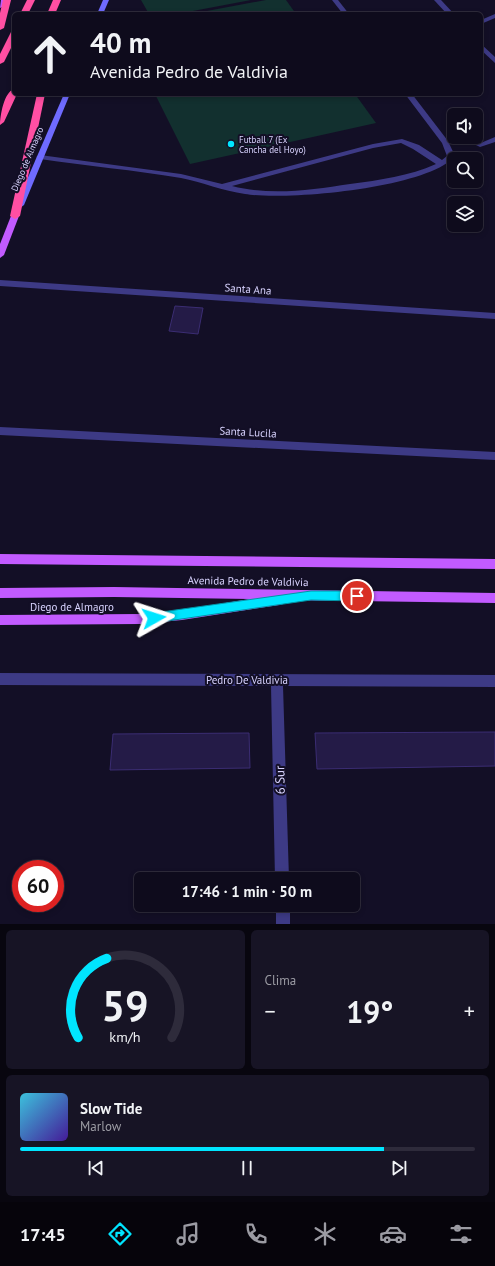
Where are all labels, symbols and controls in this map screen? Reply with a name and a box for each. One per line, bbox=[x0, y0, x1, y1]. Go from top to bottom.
text: 40 m bbox=[90, 24, 151, 61]
icon: ahead bbox=[24, 28, 76, 80]
text: Avenida Pedro de Valdivia bbox=[90, 60, 288, 83]
map controls bbox=[447, 108, 483, 232]
button: sound bbox=[447, 108, 483, 144]
street label: Diego de Almagro bbox=[9, 125, 46, 193]
place label: Futball 7 (Ex Cancha del Hoyo) bbox=[239, 134, 306, 156]
marker: Futball 7 (Ex Cancha del Hoyo) bbox=[226, 139, 236, 149]
button: search bbox=[447, 152, 483, 188]
button: layers bbox=[447, 196, 483, 232]
street label: Santa Ana bbox=[224, 280, 272, 298]
street label: Santa Lucila bbox=[219, 424, 277, 440]
street label: Avenida Pedro de Valdivia bbox=[187, 573, 309, 589]
pin bbox=[340, 579, 374, 613]
icon: arrive bbox=[346, 585, 368, 607]
position arrow bbox=[133, 597, 175, 639]
street label: Diego de Almagro bbox=[30, 600, 114, 614]
street label: Pedro De Valdivia bbox=[206, 673, 288, 687]
street label: 6 Sur bbox=[271, 765, 289, 795]
speed limit sign: 60 bbox=[12, 860, 64, 912]
text: 17:46 · 1 min · 50 m bbox=[182, 882, 312, 901]
text: Clima bbox=[265, 972, 296, 989]
text: 59 bbox=[102, 978, 149, 1031]
text: 19° bbox=[346, 992, 393, 1031]
text: − bbox=[265, 997, 276, 1025]
text: + bbox=[464, 997, 475, 1025]
text: km/h bbox=[110, 1026, 141, 1045]
text: Slow Tide bbox=[80, 1099, 142, 1118]
text: Marlow bbox=[80, 1118, 121, 1135]
icon: previous bbox=[85, 1157, 107, 1179]
icon: pause bbox=[236, 1157, 258, 1179]
icon: next bbox=[388, 1157, 410, 1179]
icon: directions bbox=[106, 1220, 134, 1248]
icon: music bbox=[174, 1220, 202, 1248]
icon: phone bbox=[242, 1220, 270, 1248]
icon: climate bbox=[311, 1220, 339, 1248]
icon: car bbox=[379, 1220, 407, 1248]
icon: filters bbox=[447, 1220, 475, 1248]
text: 17:45 bbox=[20, 1223, 66, 1246]

